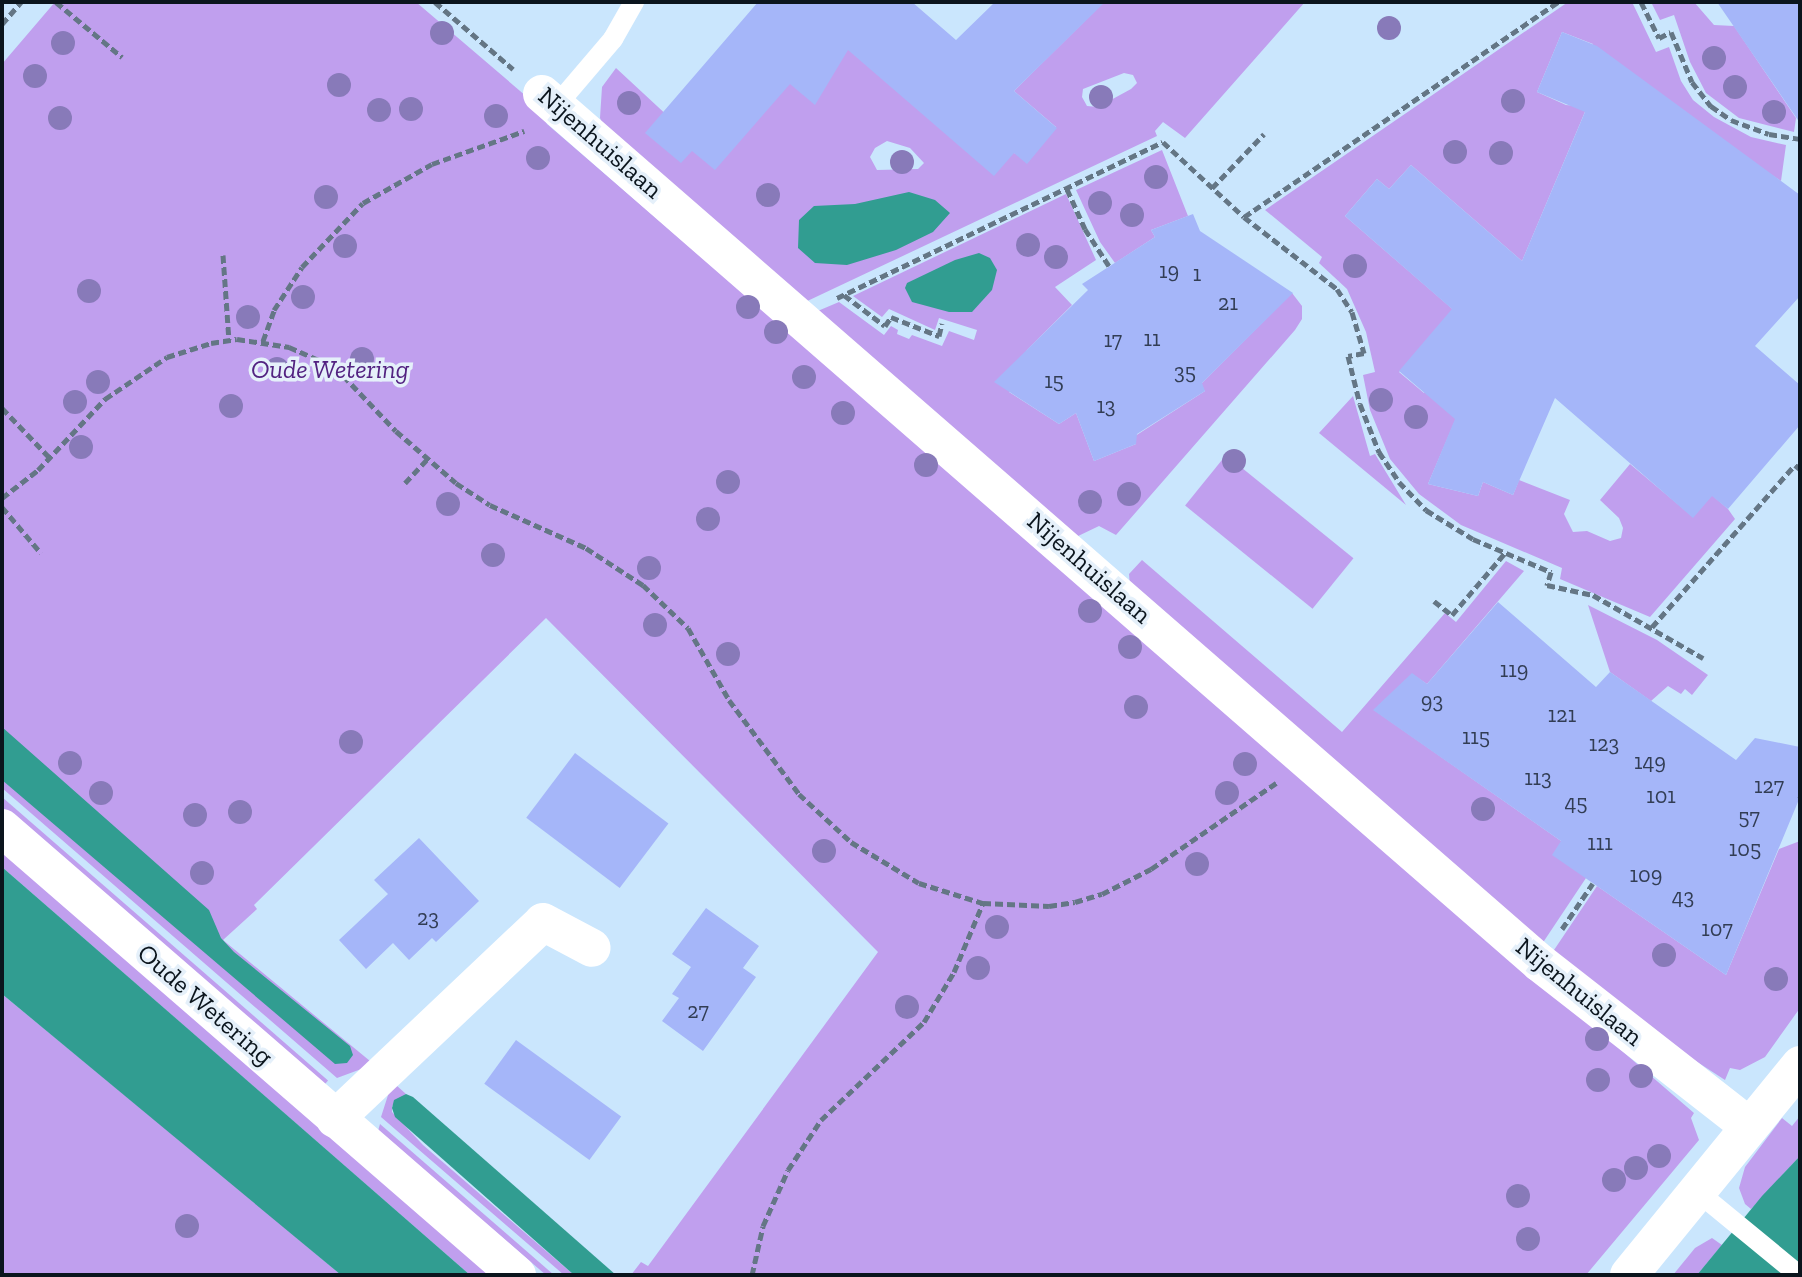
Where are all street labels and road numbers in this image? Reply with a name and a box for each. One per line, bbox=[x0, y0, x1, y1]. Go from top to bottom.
street label: Nijenhuislaan bbox=[531, 81, 669, 205]
street label: Nijenhuislaan bbox=[1020, 506, 1158, 630]
street label: Nijenhuislaan bbox=[1509, 931, 1649, 1053]
street label: Oude Wetering bbox=[130, 937, 280, 1073]

